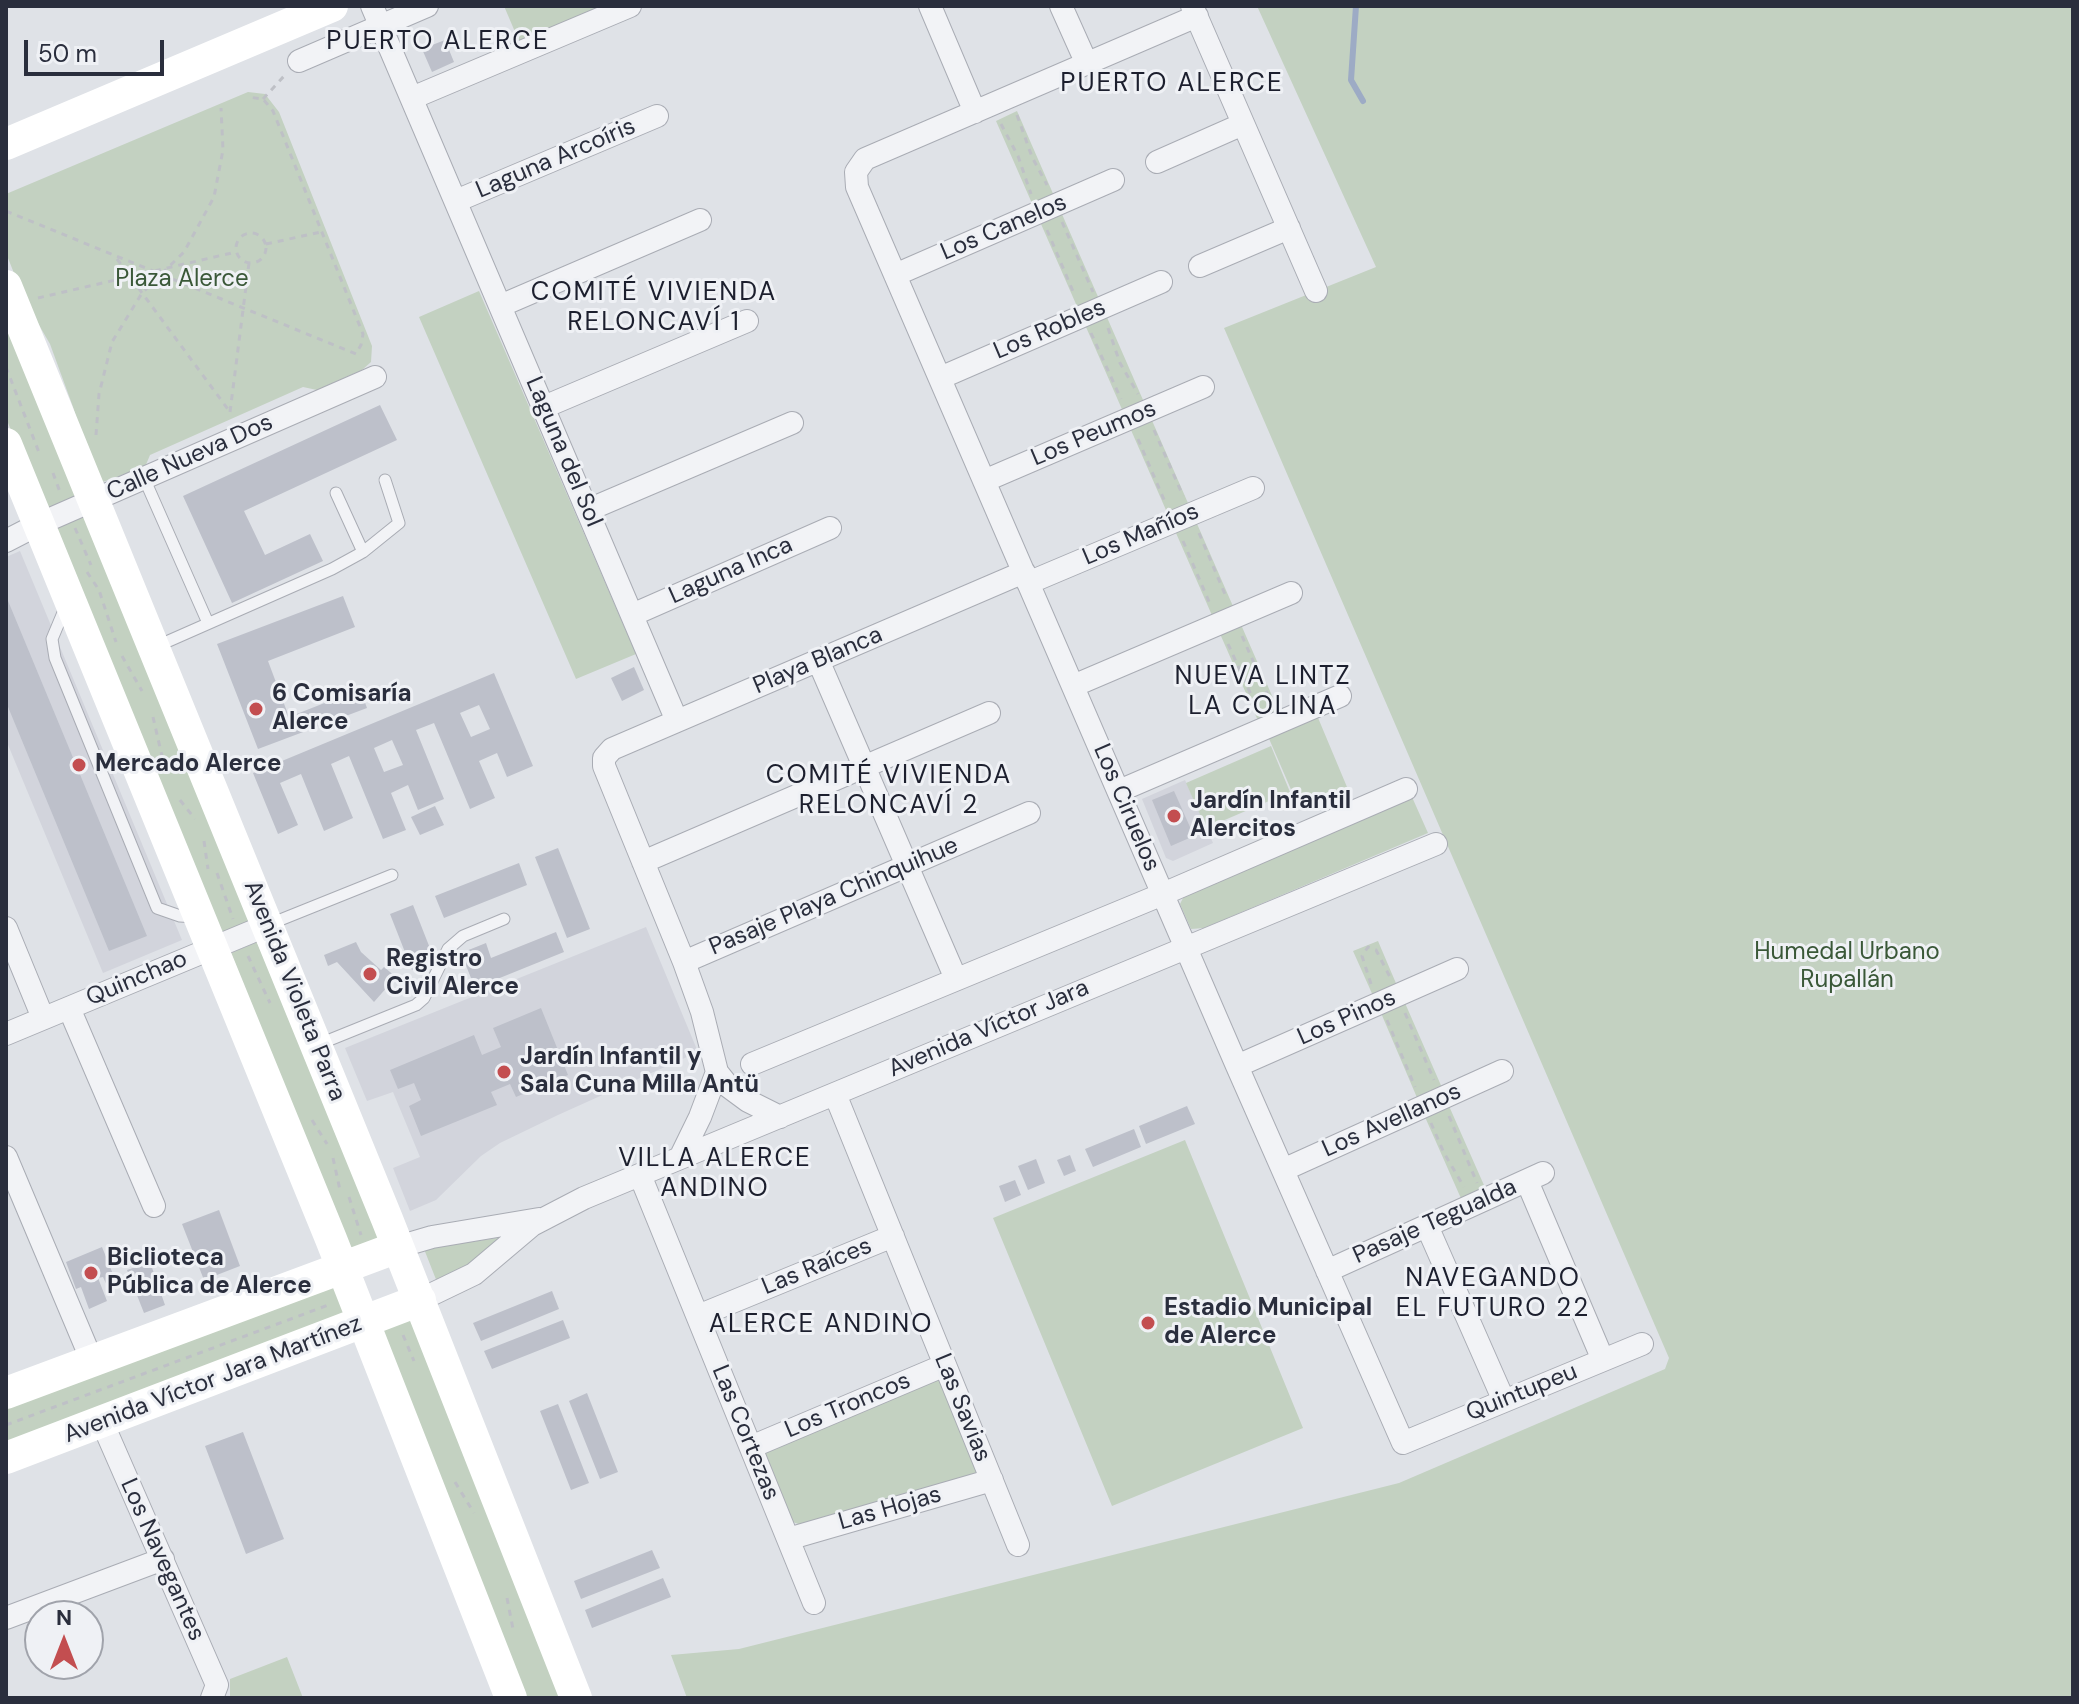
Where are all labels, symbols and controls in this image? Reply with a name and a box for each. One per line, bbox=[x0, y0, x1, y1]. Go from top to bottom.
scale bar bbox=[28, 24, 168, 74]
district label: PUERTO ALERCE bbox=[326, 26, 550, 58]
text: 50 m bbox=[38, 38, 97, 69]
district label: PUERTO ALERCE bbox=[1060, 68, 1284, 100]
street label: Laguna Arcoíris bbox=[472, 112, 640, 206]
street label: Los Canelos bbox=[937, 189, 1071, 267]
park label: Plaza Alerce bbox=[115, 266, 249, 294]
district label: COMITÉ VIVIENDA RELONCAVÍ 1 bbox=[531, 277, 777, 338]
street label: Los Robles bbox=[990, 294, 1110, 366]
street label: Laguna del Sol bbox=[518, 373, 608, 531]
street label: Los Peumos bbox=[1027, 395, 1161, 473]
street label: Calle Nueva Dos bbox=[102, 408, 278, 508]
street label: Los Mañíos bbox=[1079, 498, 1203, 572]
street label: Laguna Inca bbox=[665, 531, 797, 611]
street label: Playa Blanca bbox=[749, 621, 887, 701]
district label: NUEVA LINTZ LA COLINA bbox=[1174, 661, 1352, 722]
place label: 6 Comisaría Alerce bbox=[272, 681, 411, 737]
marker: 6 Comisaría Alerce bbox=[247, 700, 265, 718]
street label: Los Ciruelos bbox=[1086, 740, 1166, 876]
place label: Mercado Alerce bbox=[95, 751, 281, 779]
marker: Mercado Alerce bbox=[70, 756, 88, 774]
district label: COMITÉ VIVIENDA RELONCAVÍ 2 bbox=[766, 760, 1012, 822]
place label: Jardín Infantil Alercitos bbox=[1190, 788, 1351, 844]
marker: Jardín Infantil Alercitos bbox=[1165, 807, 1183, 825]
street label: Pasaje Playa Chinquihue bbox=[705, 831, 963, 963]
street label: Avenida Violeta Parra bbox=[237, 877, 351, 1105]
park label: Humedal Urbano Rupallán bbox=[1754, 939, 1940, 995]
street label: Quinchao bbox=[82, 945, 192, 1013]
place label: Registro Civil Alerce bbox=[386, 946, 519, 1002]
marker: Registro Civil Alerce bbox=[361, 965, 379, 983]
street label: Avenida Víctor Jara bbox=[885, 974, 1093, 1084]
street label: Los Pinos bbox=[1293, 984, 1401, 1052]
place label: Jardín Infantil y Sala Cuna Milla Antü bbox=[520, 1044, 759, 1100]
marker: Jardín Infantil y Sala Cuna Milla Antü bbox=[495, 1063, 513, 1081]
street label: Los Avellanos bbox=[1318, 1078, 1466, 1164]
district label: VILLA ALERCE ANDINO bbox=[618, 1143, 812, 1204]
street label: Pasaje Tegualda bbox=[1349, 1173, 1521, 1271]
street label: Las Raíces bbox=[758, 1232, 876, 1302]
place label: Biclioteca Pública de Alerce bbox=[107, 1245, 312, 1301]
district label: NAVEGANDO EL FUTURO 22 bbox=[1396, 1263, 1590, 1324]
marker: Biclioteca Pública de Alerce bbox=[82, 1264, 100, 1282]
place label: Estadio Municipal de Alerce bbox=[1164, 1295, 1372, 1351]
district label: ALERCE ANDINO bbox=[709, 1309, 933, 1341]
street label: Avenida Víctor Jara Martínez bbox=[60, 1310, 366, 1450]
marker: Estadio Municipal de Alerce bbox=[1139, 1314, 1157, 1332]
street label: Las Savias bbox=[927, 1350, 997, 1466]
street label: Quintupeu bbox=[1462, 1358, 1582, 1428]
street label: Las Cortezas bbox=[705, 1361, 785, 1505]
street label: Los Troncos bbox=[781, 1367, 915, 1445]
street label: Los Navegantes bbox=[113, 1474, 211, 1646]
street label: Las Hojas bbox=[835, 1481, 945, 1537]
north arrow bbox=[24, 1600, 104, 1680]
text: N bbox=[56, 1603, 72, 1632]

